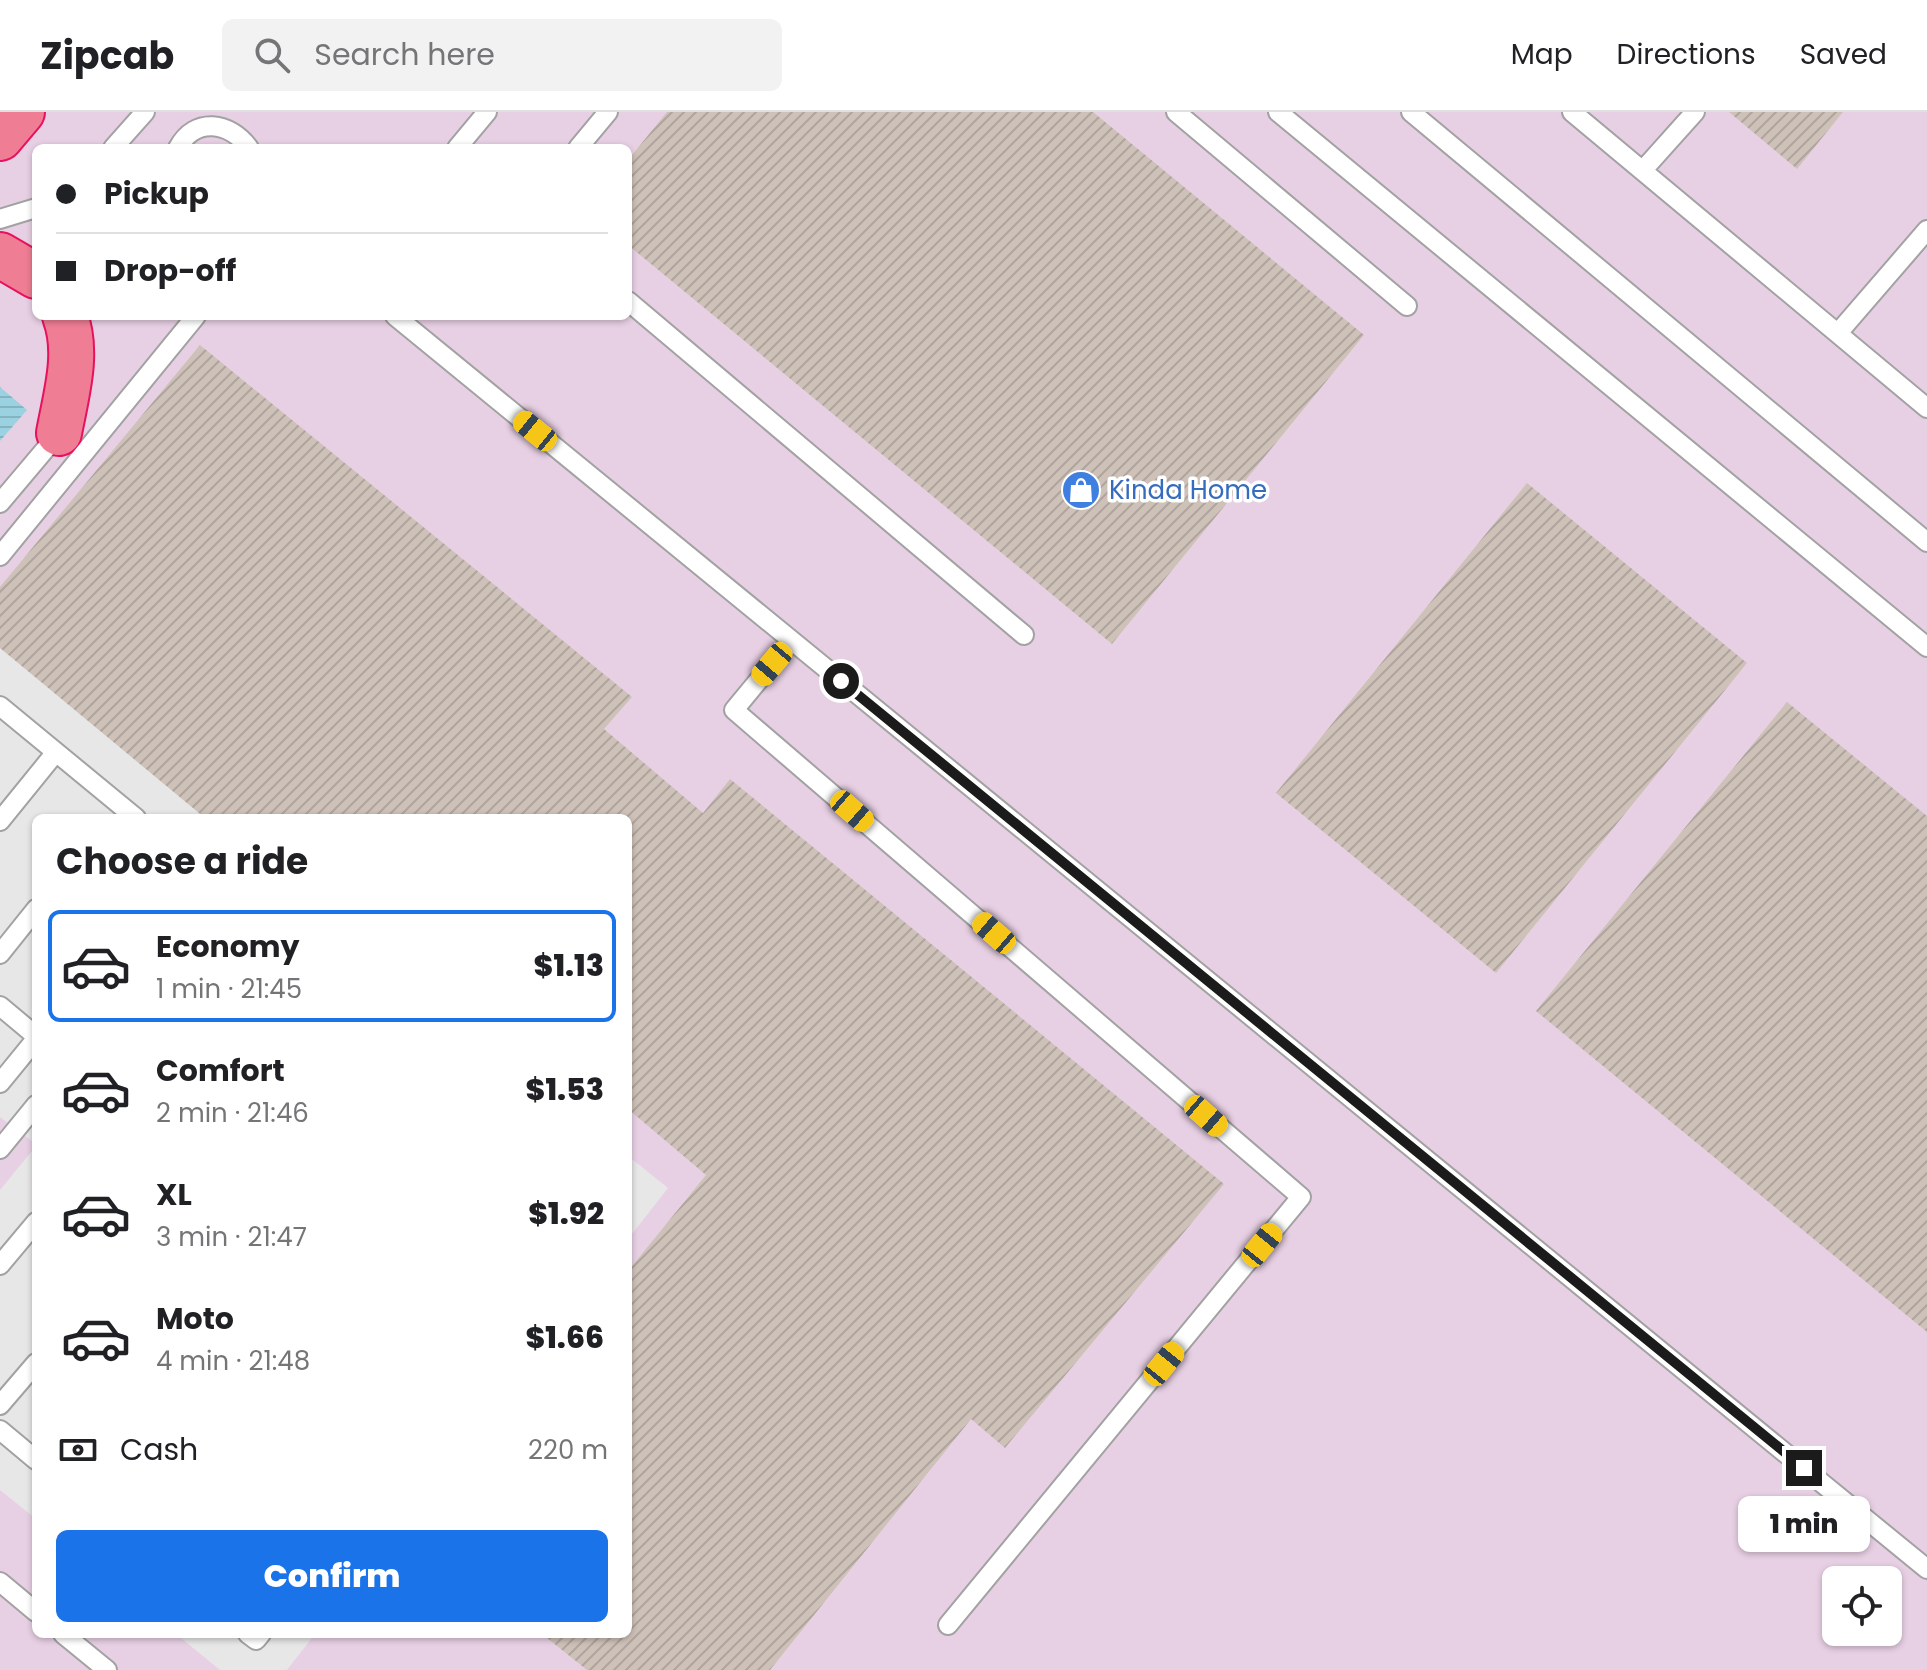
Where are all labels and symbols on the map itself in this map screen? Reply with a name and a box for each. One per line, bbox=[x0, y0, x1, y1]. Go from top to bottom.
car bbox=[509, 407, 561, 455]
shop icon: Kinda Home bbox=[1060, 469, 1102, 511]
place label: Kinda Home bbox=[1109, 472, 1267, 508]
car bbox=[747, 638, 797, 690]
route start bbox=[823, 663, 859, 699]
car bbox=[826, 786, 878, 836]
car bbox=[968, 908, 1020, 958]
car bbox=[1180, 1091, 1232, 1141]
car bbox=[1238, 1219, 1286, 1271]
car bbox=[1140, 1338, 1188, 1390]
route end bbox=[1786, 1450, 1822, 1486]
callout: 1 min bbox=[1738, 1496, 1870, 1552]

